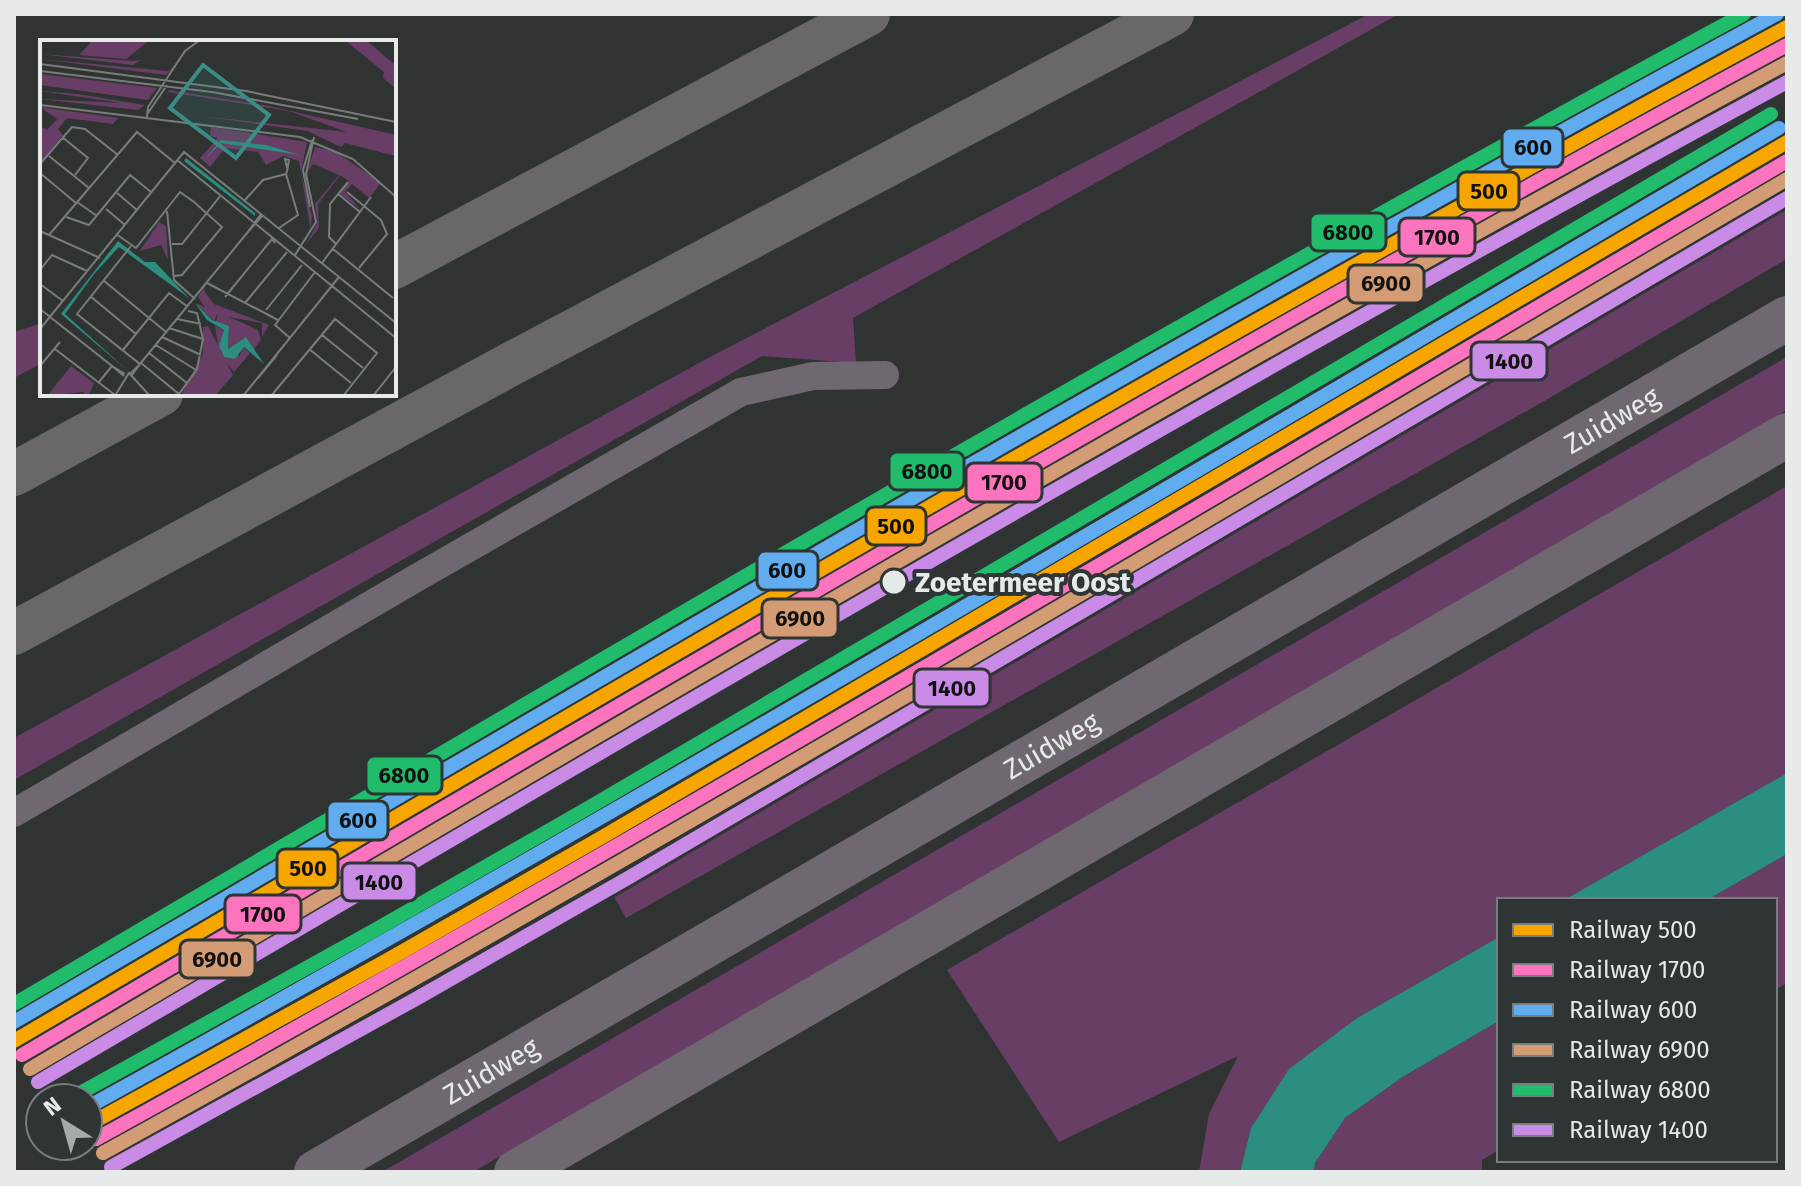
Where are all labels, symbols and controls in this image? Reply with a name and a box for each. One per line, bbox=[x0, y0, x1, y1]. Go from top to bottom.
inset map bbox=[40, 40, 396, 396]
line badge: 600 bbox=[1502, 128, 1563, 167]
text: 600 bbox=[1514, 134, 1552, 161]
line badge: 500 bbox=[1458, 172, 1519, 210]
text: 500 bbox=[1470, 178, 1508, 205]
line badge: 6800 bbox=[1310, 213, 1386, 251]
line badge: 1700 bbox=[1399, 218, 1475, 256]
text: 6800 bbox=[1323, 219, 1374, 246]
text: 1700 bbox=[1414, 224, 1460, 251]
line badge: 6900 bbox=[1348, 265, 1424, 303]
text: 6900 bbox=[1361, 270, 1411, 297]
line badge: 1400 bbox=[1471, 342, 1547, 380]
text: 1400 bbox=[1485, 348, 1533, 375]
street label: Zuidweg bbox=[1558, 379, 1666, 460]
line badge: 6800 bbox=[889, 452, 964, 490]
text: 6800 bbox=[902, 458, 953, 485]
line badge: 1700 bbox=[966, 463, 1042, 502]
text: 1700 bbox=[981, 469, 1027, 496]
line badge: 500 bbox=[866, 507, 926, 545]
text: 500 bbox=[877, 513, 915, 540]
line badge: 600 bbox=[757, 551, 818, 590]
text: 600 bbox=[768, 557, 806, 584]
place label: Zoetermeer Oost bbox=[915, 566, 1132, 599]
marker: Zoetermeer Oost bbox=[880, 568, 908, 596]
line badge: 6900 bbox=[762, 599, 838, 638]
text: 6900 bbox=[775, 605, 825, 632]
line badge: 1400 bbox=[914, 669, 990, 707]
text: 1400 bbox=[928, 675, 976, 702]
street label: Zuidweg bbox=[997, 704, 1105, 786]
line badge: 6800 bbox=[366, 756, 442, 794]
text: 6800 bbox=[379, 762, 430, 789]
line badge: 600 bbox=[327, 801, 388, 840]
text: 600 bbox=[339, 807, 377, 834]
line badge: 500 bbox=[277, 849, 338, 888]
text: 500 bbox=[289, 855, 327, 882]
line badge: 1400 bbox=[342, 863, 417, 901]
text: 1400 bbox=[355, 869, 403, 896]
line badge: 1700 bbox=[225, 895, 301, 933]
legend bbox=[1497, 898, 1777, 1162]
text: 1700 bbox=[240, 901, 286, 928]
text: Railway 500 bbox=[1569, 916, 1697, 944]
line badge: 6900 bbox=[180, 940, 255, 978]
text: 6900 bbox=[192, 946, 242, 973]
text: Railway 1700 bbox=[1569, 956, 1705, 984]
text: Railway 600 bbox=[1569, 996, 1698, 1024]
street label: Zuidweg bbox=[437, 1030, 545, 1111]
text: Railway 6900 bbox=[1569, 1036, 1710, 1064]
text: Railway 6800 bbox=[1569, 1076, 1711, 1104]
north arrow bbox=[24, 1082, 104, 1162]
text: N bbox=[38, 1091, 66, 1122]
text: Railway 1400 bbox=[1569, 1116, 1708, 1144]

